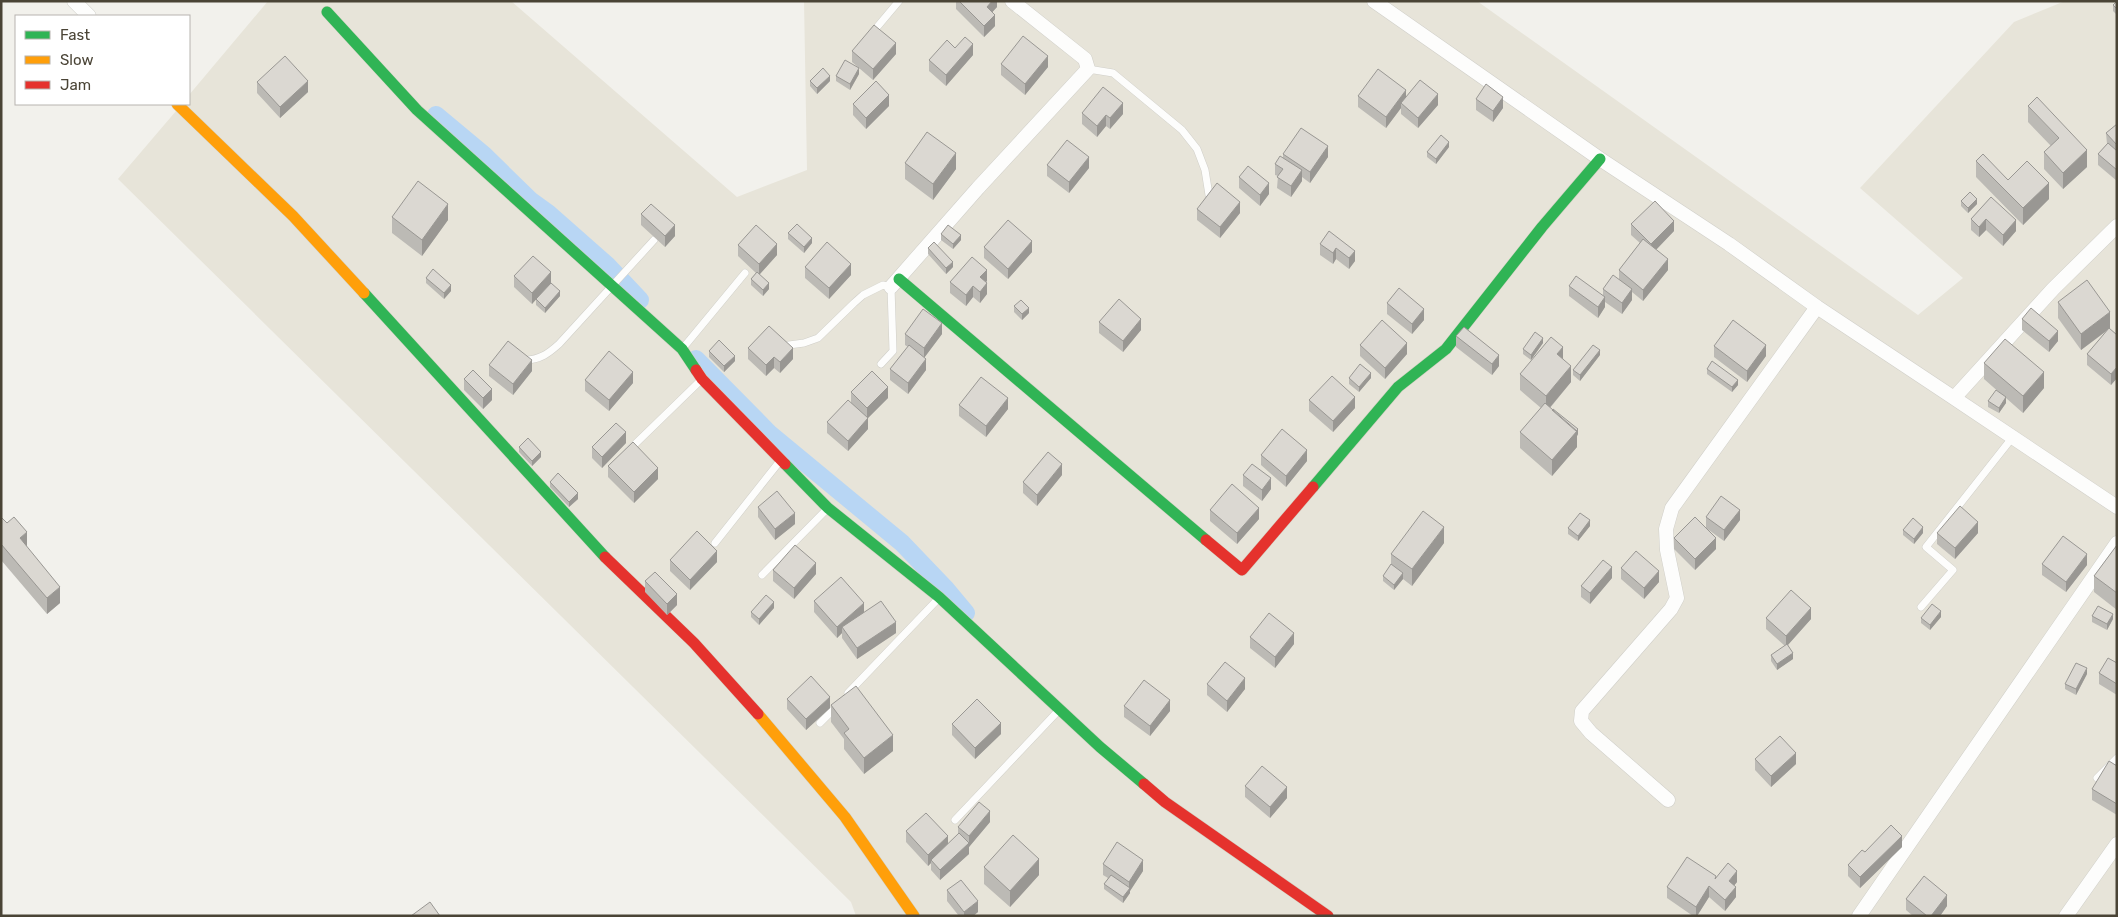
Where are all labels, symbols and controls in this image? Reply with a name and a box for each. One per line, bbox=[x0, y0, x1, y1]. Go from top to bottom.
legend bbox=[15, 15, 190, 105]
text: Fast bbox=[60, 26, 90, 44]
text: Slow bbox=[60, 51, 93, 69]
text: Jam bbox=[60, 76, 91, 94]

